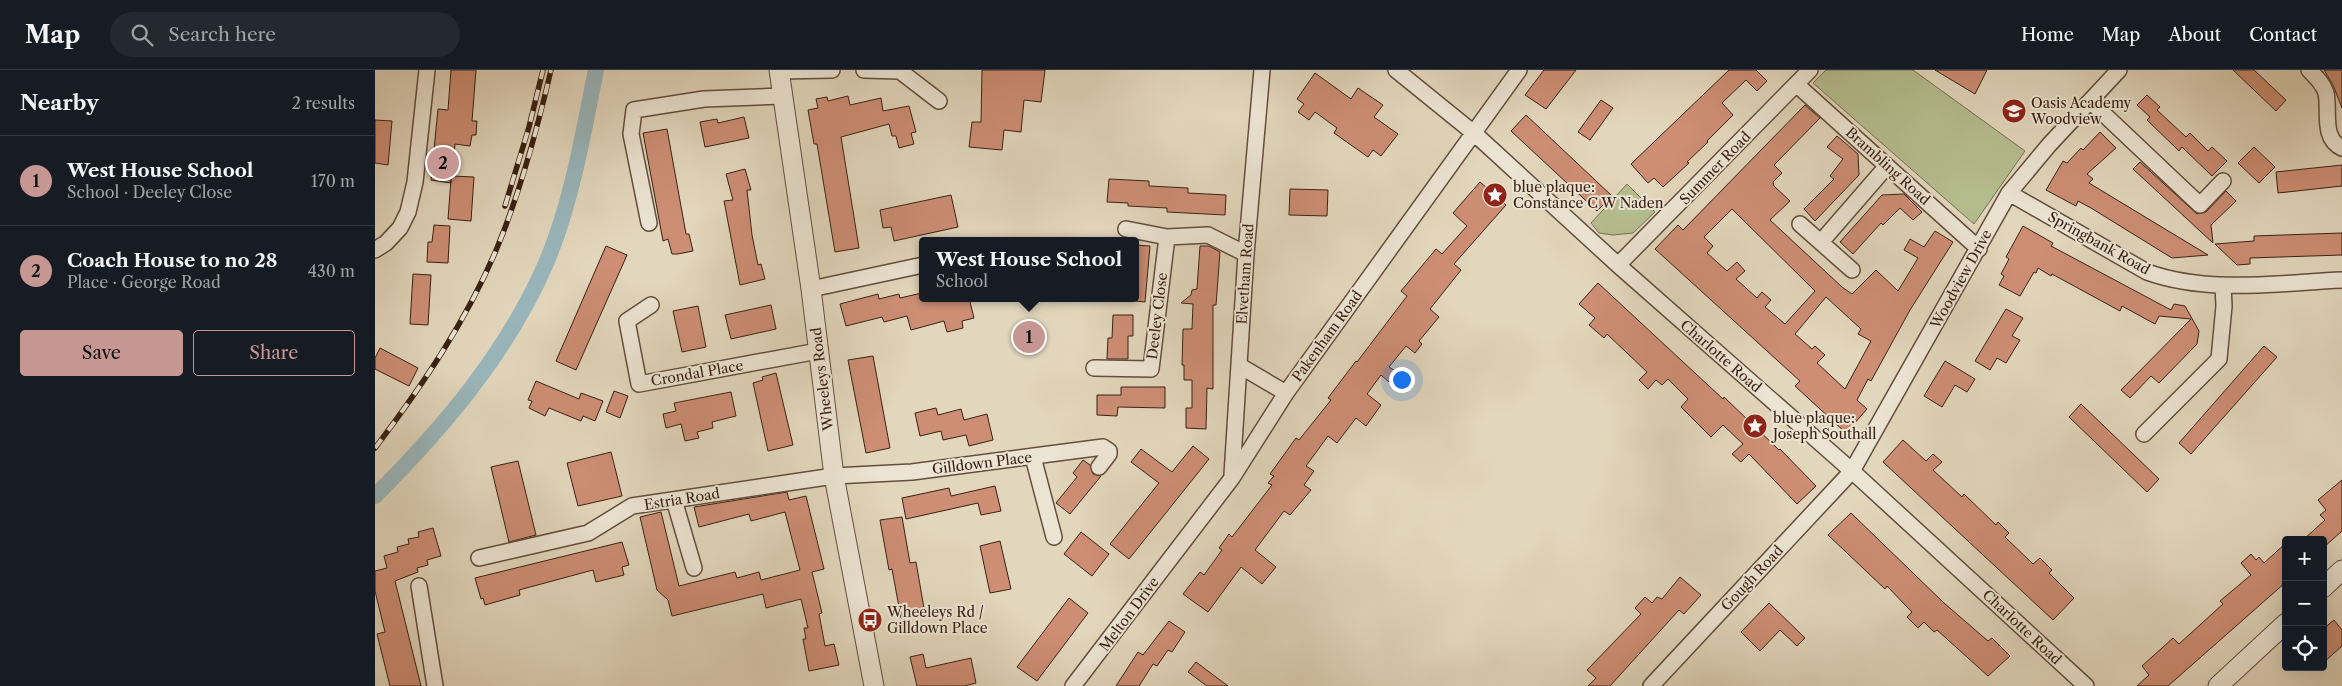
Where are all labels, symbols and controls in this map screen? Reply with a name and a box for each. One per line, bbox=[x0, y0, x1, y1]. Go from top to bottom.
search box bbox=[110, 12, 460, 57]
text: Map bbox=[25, 20, 80, 49]
icon: search bbox=[128, 21, 156, 49]
text: Search here bbox=[168, 23, 276, 46]
text: Home bbox=[2021, 24, 2074, 46]
text: Map bbox=[2102, 24, 2140, 46]
text: About bbox=[2168, 24, 2221, 46]
text: Contact bbox=[2249, 24, 2317, 46]
text: Nearby bbox=[20, 90, 99, 115]
text: 2 results bbox=[292, 93, 355, 113]
place label: Oasis Academy Woodview bbox=[2030, 94, 2132, 128]
school or university icon: Oasis Academy Woodview bbox=[2001, 98, 2027, 124]
street label: Brambling Road bbox=[1842, 123, 1934, 209]
street label: Summer Road bbox=[1676, 127, 1755, 208]
pin: 2 bbox=[427, 144, 459, 182]
text: West House School bbox=[67, 159, 254, 182]
text: 1 bbox=[32, 171, 40, 191]
text: 170 m bbox=[311, 171, 355, 191]
place label: blue plaque: Constance C W Naden bbox=[1513, 178, 1664, 212]
text: School · Deeley Close bbox=[67, 182, 232, 202]
place icon: blue plaque: Constance C W Naden bbox=[1482, 182, 1508, 208]
street label: Springbank Road bbox=[2045, 207, 2154, 279]
street label: Elvetham Road bbox=[1232, 222, 1258, 325]
street label: Woodview Drive bbox=[1926, 226, 1996, 333]
popup bbox=[919, 237, 1139, 302]
text: West House School bbox=[936, 248, 1122, 271]
text: Coach House to no 28 bbox=[67, 249, 277, 272]
text: 2 bbox=[31, 261, 41, 281]
text: 430 m bbox=[308, 261, 355, 281]
text: School bbox=[936, 271, 988, 291]
street label: Deeley Close bbox=[1143, 271, 1171, 360]
text: Place · George Road bbox=[67, 272, 221, 292]
street label: Pakenham Road bbox=[1288, 287, 1366, 385]
street label: Charlotte Road bbox=[1677, 316, 1766, 396]
pin: 1 bbox=[1013, 318, 1045, 356]
street label: Wheeleys Road bbox=[807, 326, 837, 433]
button: Save bbox=[20, 330, 183, 376]
button: Share bbox=[193, 330, 355, 376]
street label: Crondal Place bbox=[649, 356, 745, 390]
your location bbox=[1389, 367, 1415, 393]
place label: blue plaque: Joseph Southall bbox=[1771, 409, 1876, 443]
place icon: blue plaque: Joseph Southall bbox=[1742, 413, 1768, 439]
street label: Gilldown Place bbox=[931, 448, 1033, 478]
street label: Estria Road bbox=[643, 484, 722, 514]
map controls bbox=[2282, 536, 2327, 671]
button: + bbox=[2282, 536, 2327, 581]
street label: Gough Road bbox=[1717, 541, 1787, 614]
street label: Melton Drive bbox=[1095, 573, 1163, 655]
button: − bbox=[2282, 581, 2327, 626]
street label: Charlotte Road bbox=[1979, 586, 2066, 669]
place label: Wheeleys Rd / Gilldown Place bbox=[886, 603, 988, 637]
bus stop icon: Wheeleys Rd / Gilldown Place bbox=[857, 607, 883, 633]
button: locate bbox=[2282, 626, 2327, 671]

